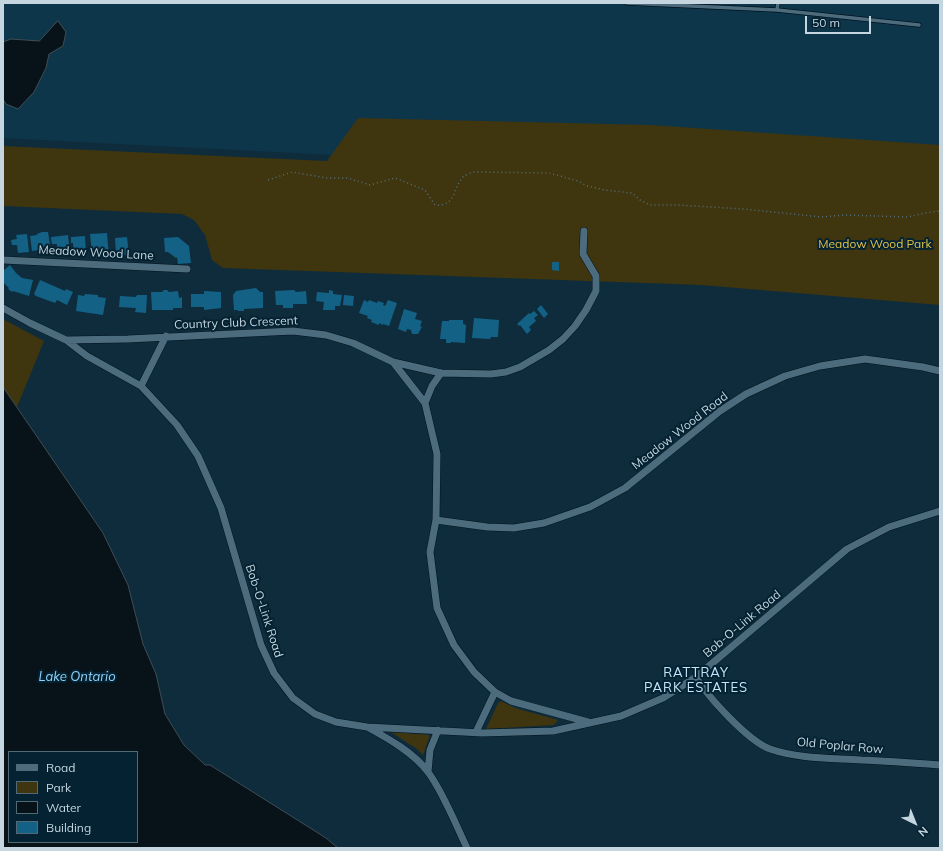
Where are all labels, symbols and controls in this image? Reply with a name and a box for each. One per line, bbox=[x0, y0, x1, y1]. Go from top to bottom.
scale bar bbox=[807, 8, 873, 34]
text: 50 m bbox=[812, 15, 840, 30]
park label: Meadow Wood Park bbox=[818, 237, 932, 251]
street label: Meadow Wood Lane bbox=[38, 243, 154, 263]
street label: Country Club Crescent bbox=[174, 314, 298, 332]
street label: Meadow Wood Road bbox=[629, 389, 731, 473]
street label: Bob-O-Link Road bbox=[242, 563, 286, 659]
street label: Bob-O-Link Road bbox=[700, 587, 784, 661]
district label: RATTRAY PARK ESTATES bbox=[644, 665, 748, 696]
water label: Lake Ontario bbox=[38, 669, 116, 685]
street label: Old Poplar Row bbox=[796, 735, 884, 757]
legend bbox=[8, 751, 138, 843]
text: Road bbox=[46, 760, 75, 775]
text: Park bbox=[46, 780, 71, 795]
text: Water bbox=[46, 800, 81, 815]
north arrow bbox=[895, 803, 935, 843]
text: Building bbox=[46, 820, 91, 835]
text: N bbox=[915, 824, 931, 840]

